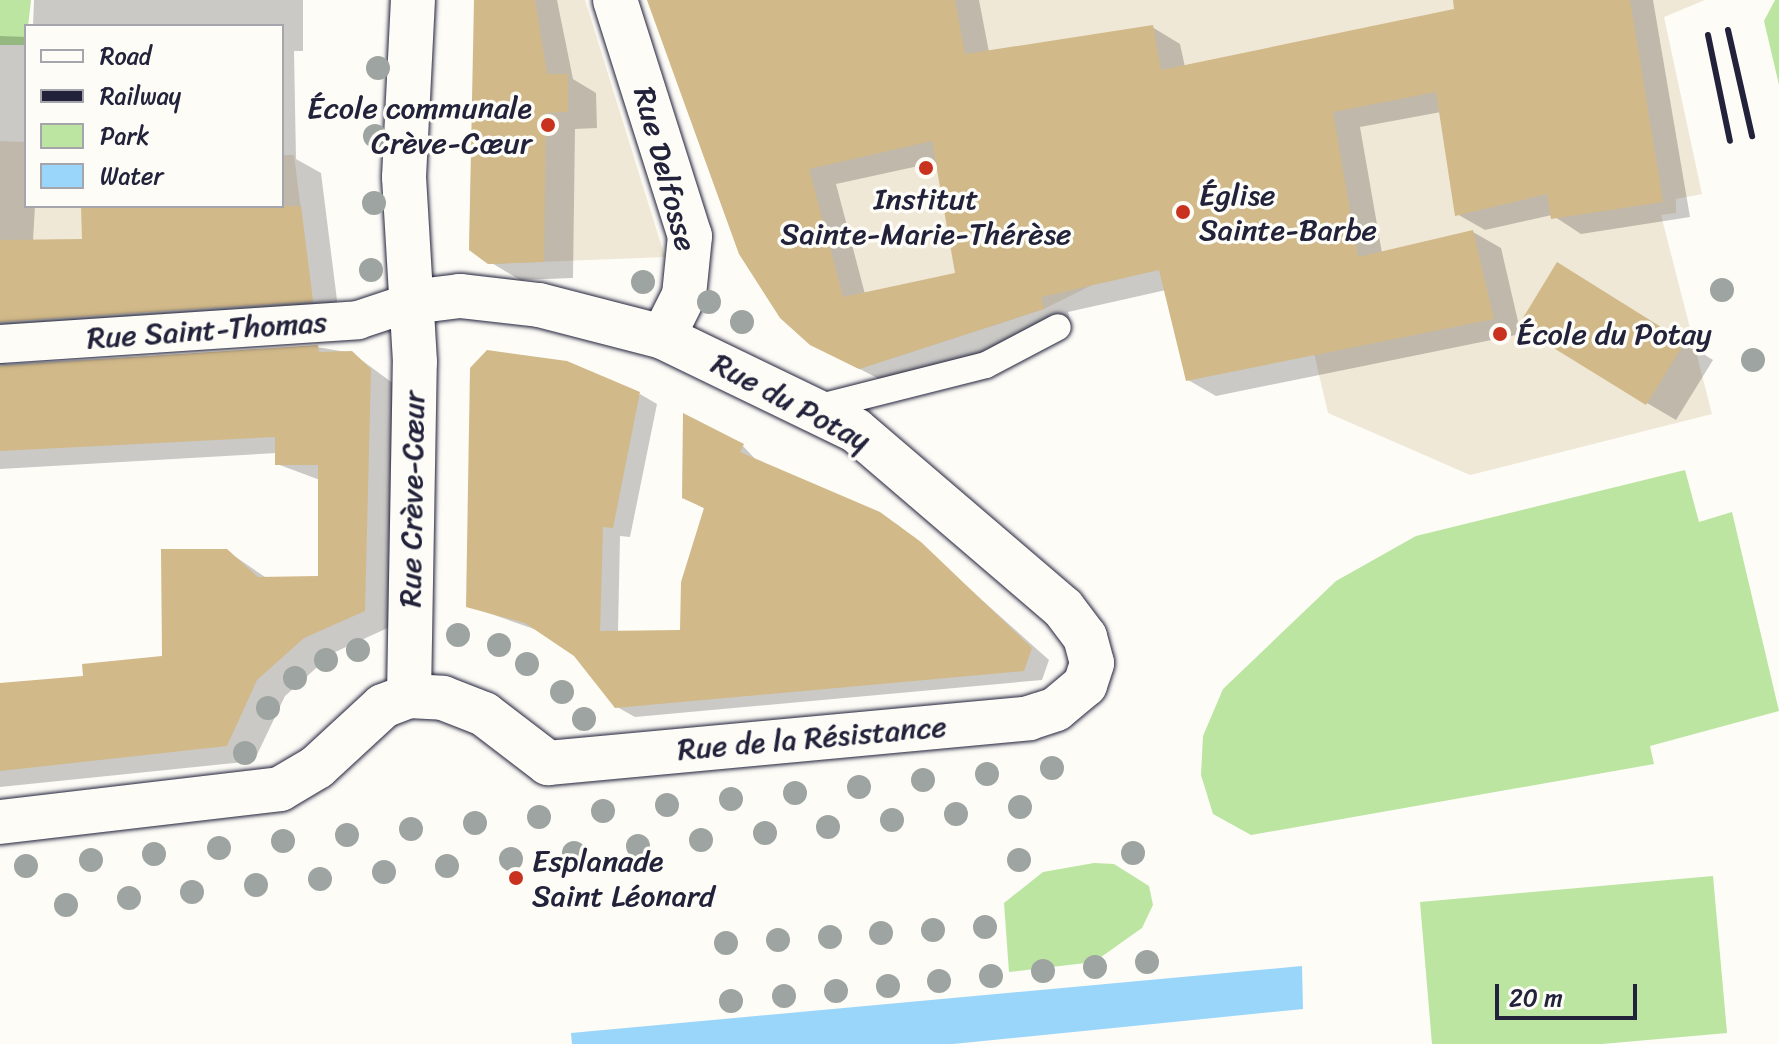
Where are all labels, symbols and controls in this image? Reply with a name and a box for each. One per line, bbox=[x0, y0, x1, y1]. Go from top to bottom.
legend bbox=[24, 24, 284, 208]
text: Road bbox=[100, 35, 151, 77]
text: Railway bbox=[100, 75, 181, 117]
street label: Rue Delfosse bbox=[626, 83, 704, 255]
place label: École communale Crève-Cœur bbox=[306, 90, 532, 160]
text: Park bbox=[100, 115, 149, 157]
marker: École communale Crève-Cœur bbox=[539, 116, 557, 134]
text: Water bbox=[100, 155, 163, 197]
marker: Institut Sainte-Marie-Thérèse bbox=[917, 159, 935, 177]
place label: Église Sainte-Barbe bbox=[1199, 177, 1377, 248]
place label: Institut Sainte-Marie-Thérèse bbox=[781, 181, 1071, 252]
marker: Église Sainte-Barbe bbox=[1174, 203, 1192, 221]
street label: Rue Saint-Thomas bbox=[85, 304, 329, 356]
place label: École du Potay bbox=[1516, 316, 1712, 352]
marker: École du Potay bbox=[1491, 325, 1509, 343]
street label: Rue du Potay bbox=[706, 345, 876, 459]
street label: Rue Crève-Cœur bbox=[392, 390, 432, 608]
street label: Rue de la Résistance bbox=[676, 708, 948, 768]
place label: Esplanade Saint Léonard bbox=[532, 843, 715, 914]
marker: Esplanade Saint Léonard bbox=[507, 869, 525, 887]
scale bar bbox=[1499, 968, 1641, 1018]
text: 20 m bbox=[1509, 977, 1563, 1019]

